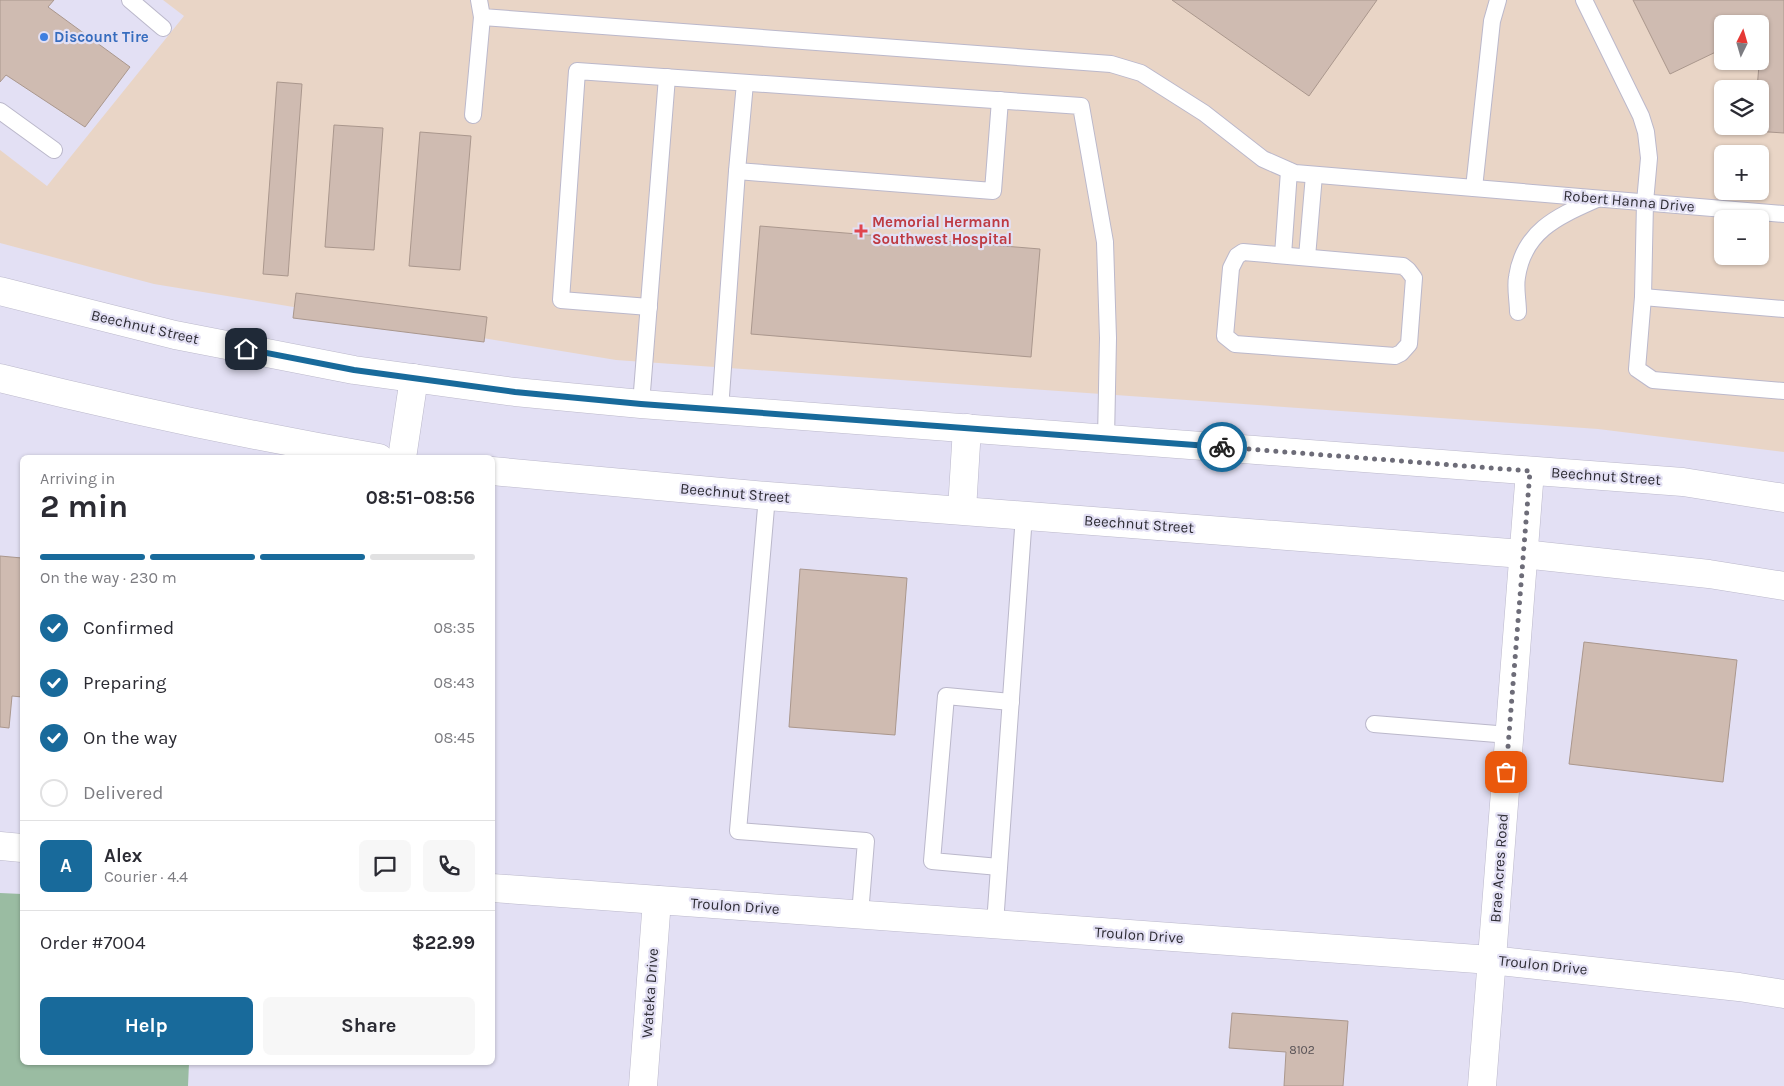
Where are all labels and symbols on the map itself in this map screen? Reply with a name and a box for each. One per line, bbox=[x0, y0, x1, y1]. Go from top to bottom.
north arrow bbox=[1714, 15, 1769, 70]
place label: Discount Tire bbox=[54, 28, 149, 46]
marker: Discount Tire bbox=[38, 31, 50, 43]
street label: Robert Hanna Drive bbox=[1563, 186, 1695, 216]
place label: Memorial Hermann Southwest Hospital bbox=[872, 213, 1012, 248]
marker: Memorial Hermann Southwest Hospital bbox=[854, 224, 868, 238]
street label: Beechnut Street bbox=[89, 306, 201, 348]
pin bbox=[225, 328, 267, 370]
courier bbox=[1197, 422, 1247, 472]
street label: Beechnut Street bbox=[1550, 463, 1662, 489]
street label: Beechnut Street bbox=[679, 479, 791, 507]
street label: Beechnut Street bbox=[1083, 511, 1195, 537]
pin bbox=[1485, 751, 1527, 793]
street label: Brae Acres Road bbox=[1486, 813, 1512, 923]
street label: Troulon Drive bbox=[690, 894, 780, 918]
street label: Troulon Drive bbox=[1094, 923, 1184, 947]
street label: Wateka Drive bbox=[638, 948, 662, 1038]
street label: Troulon Drive bbox=[1498, 951, 1588, 979]
house number: 8102 bbox=[1289, 1043, 1315, 1057]

